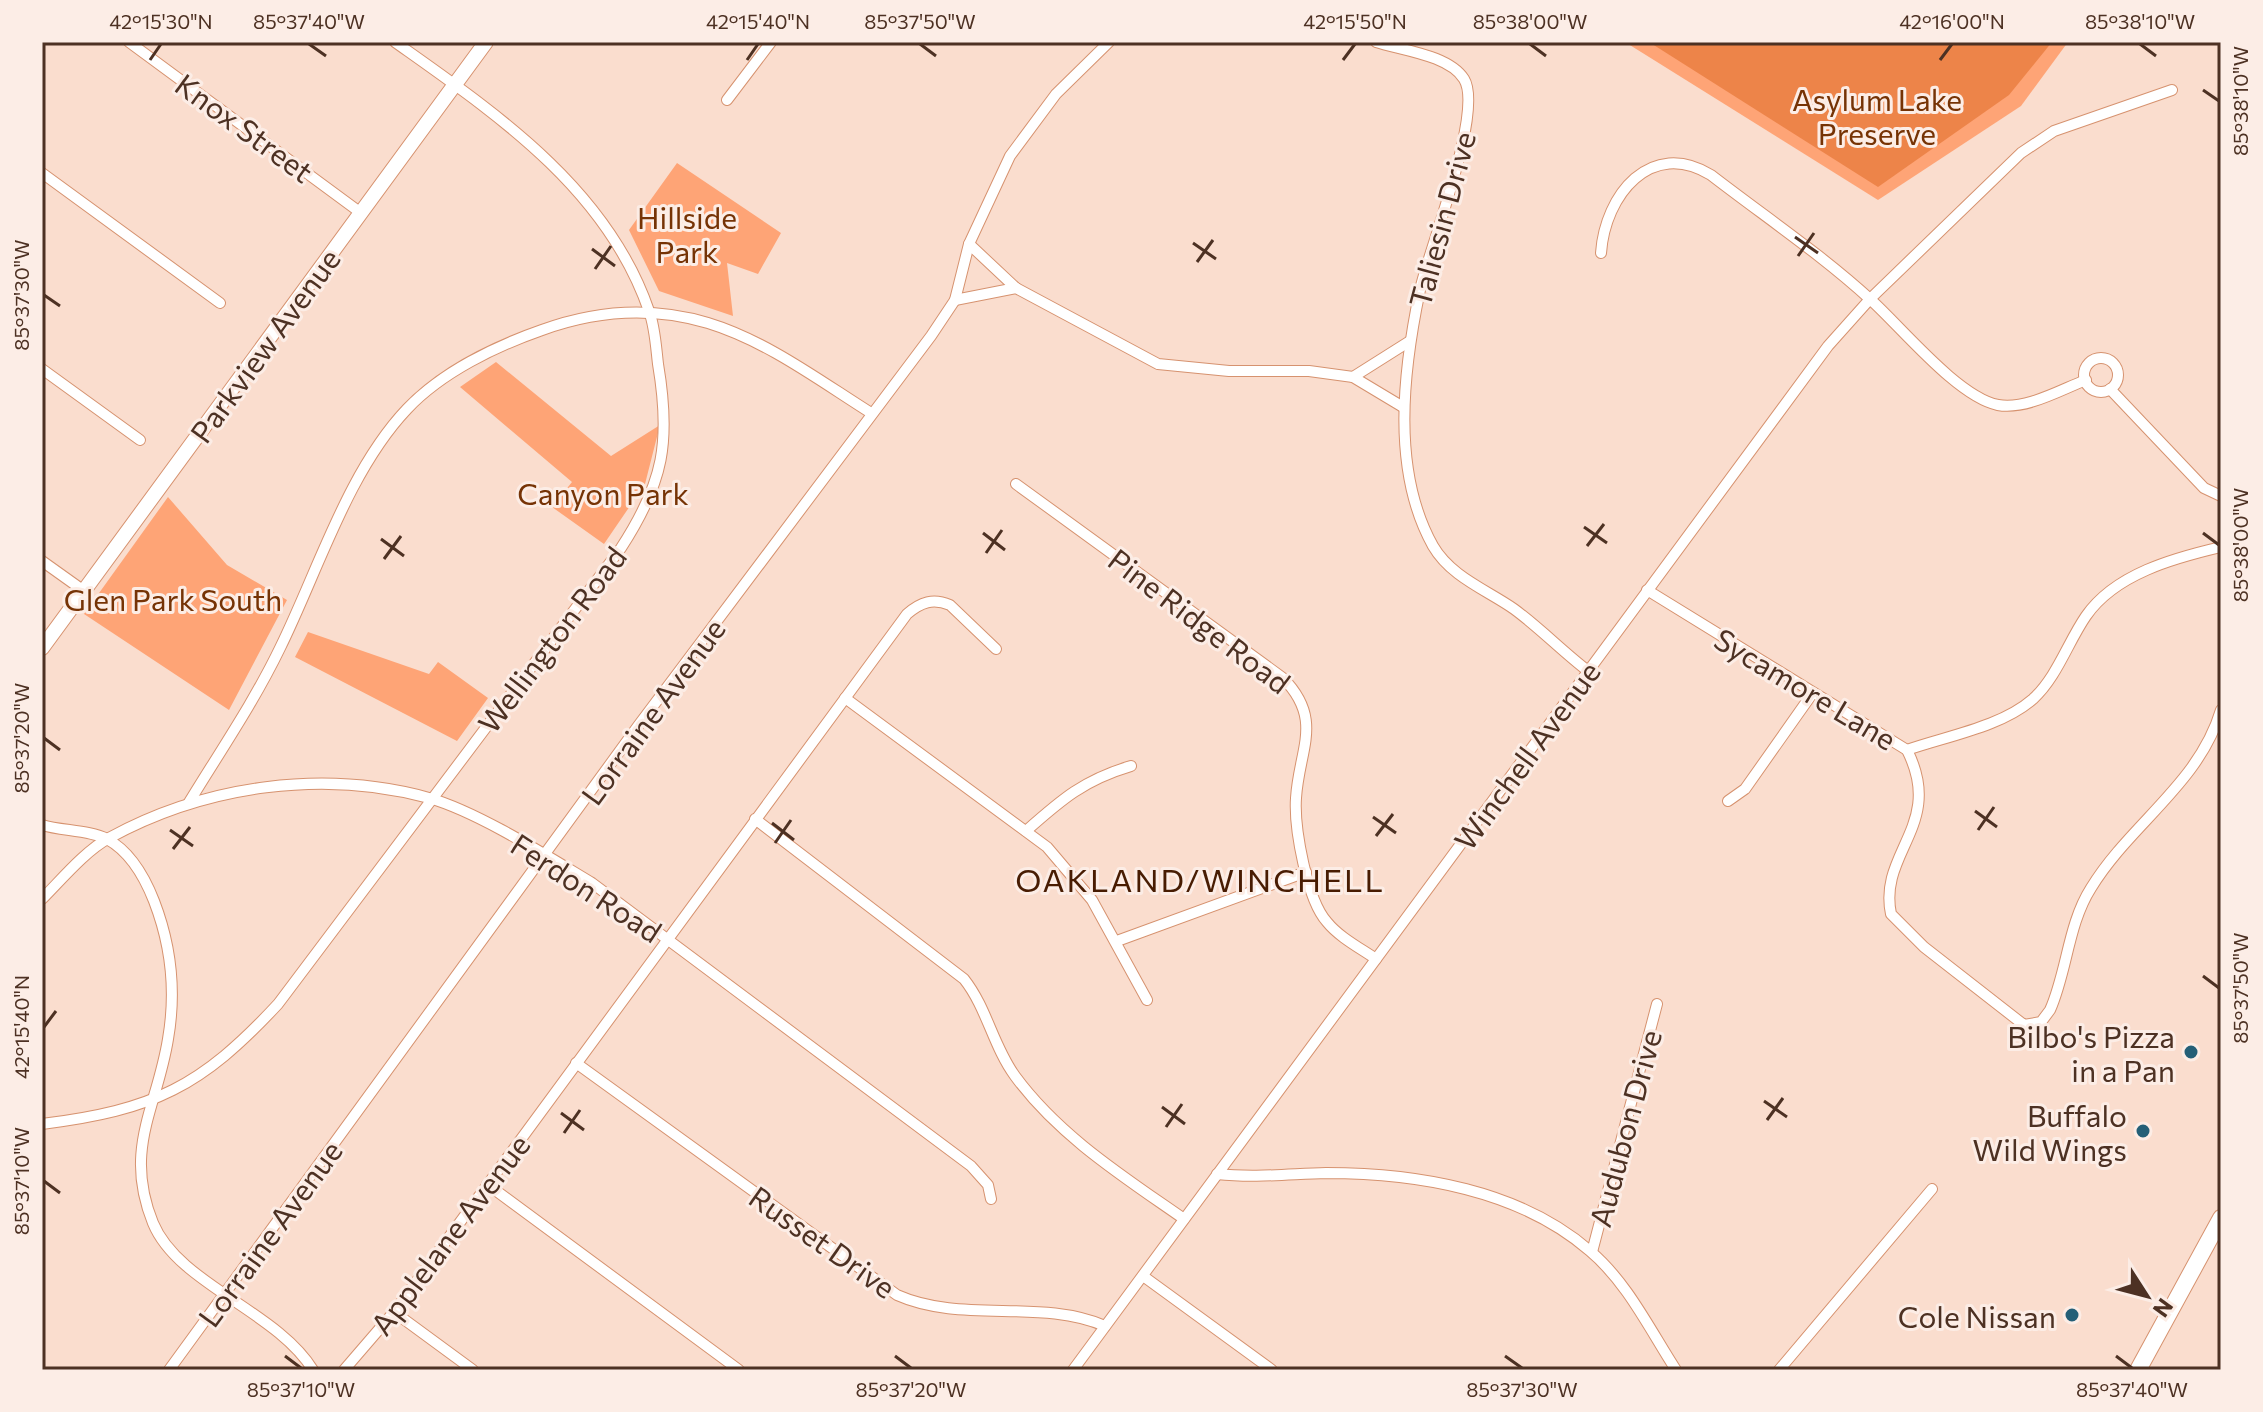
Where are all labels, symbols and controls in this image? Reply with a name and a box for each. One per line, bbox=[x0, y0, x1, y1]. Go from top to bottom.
text: 42°15'30"N bbox=[109, 9, 213, 33]
text: 85°37'40"W bbox=[253, 9, 365, 33]
text: 42°15'40"N bbox=[706, 9, 810, 33]
text: 85°37'50"W bbox=[864, 9, 976, 33]
text: 42°15'50"N bbox=[1303, 9, 1407, 33]
text: 85°38'00"W bbox=[1473, 9, 1587, 33]
text: 42°16'00"N bbox=[1899, 9, 2005, 33]
text: 85°38'10"W bbox=[2085, 9, 2195, 33]
text: 85°38'10"W bbox=[2228, 46, 2252, 156]
street label: Knox Street bbox=[169, 65, 321, 189]
park label: Asylum Lake Preserve bbox=[1792, 80, 1962, 151]
street label: Taliesin Drive bbox=[1400, 127, 1482, 311]
park label: Hillside Park bbox=[637, 198, 737, 269]
text: 85°37'30"W bbox=[9, 239, 33, 351]
street label: Parkview Avenue bbox=[181, 241, 347, 449]
park label: Canyon Park bbox=[517, 474, 689, 511]
text: 85°38'00"W bbox=[2228, 488, 2252, 602]
street label: Wellington Road bbox=[469, 539, 633, 739]
street label: Pine Ridge Road bbox=[1102, 540, 1298, 700]
park label: Glen Park South bbox=[64, 580, 282, 617]
street label: Lorraine Avenue bbox=[572, 611, 732, 811]
street label: Sycamore Lane bbox=[1708, 619, 1904, 757]
street label: Winchell Avenue bbox=[1445, 653, 1607, 857]
text: 85°37'20"W bbox=[9, 683, 33, 793]
street label: Ferdon Road bbox=[505, 825, 669, 949]
district label: OAKLAND/WINCHELL bbox=[1015, 859, 1385, 899]
text: 85°37'50"W bbox=[2228, 932, 2252, 1044]
text: 42°15'40"N bbox=[9, 975, 33, 1079]
place label: Bilbo's Pizza in a Pan bbox=[2007, 1017, 2175, 1088]
street label: Audubon Drive bbox=[1580, 1025, 1668, 1231]
marker: Bilbo's Pizza in a Pan bbox=[2182, 1043, 2200, 1061]
place label: Buffalo Wild Wings bbox=[1973, 1096, 2127, 1167]
marker: Buffalo Wild Wings bbox=[2134, 1122, 2152, 1140]
street label: Applelane Avenue bbox=[361, 1126, 537, 1342]
text: 85°37'10"W bbox=[9, 1127, 33, 1235]
street label: Lorraine Avenue bbox=[189, 1133, 349, 1333]
street label: Russet Drive bbox=[743, 1177, 903, 1305]
north arrow bbox=[2107, 1256, 2187, 1336]
text: N bbox=[2148, 1293, 2179, 1323]
place label: Cole Nissan bbox=[1898, 1297, 2056, 1334]
marker: Cole Nissan bbox=[2063, 1306, 2081, 1324]
text: 85°37'10"W bbox=[247, 1377, 355, 1401]
text: 85°37'20"W bbox=[856, 1377, 966, 1401]
text: 85°37'30"W bbox=[1466, 1377, 1578, 1401]
text: 85°37'40"W bbox=[2076, 1377, 2188, 1401]

